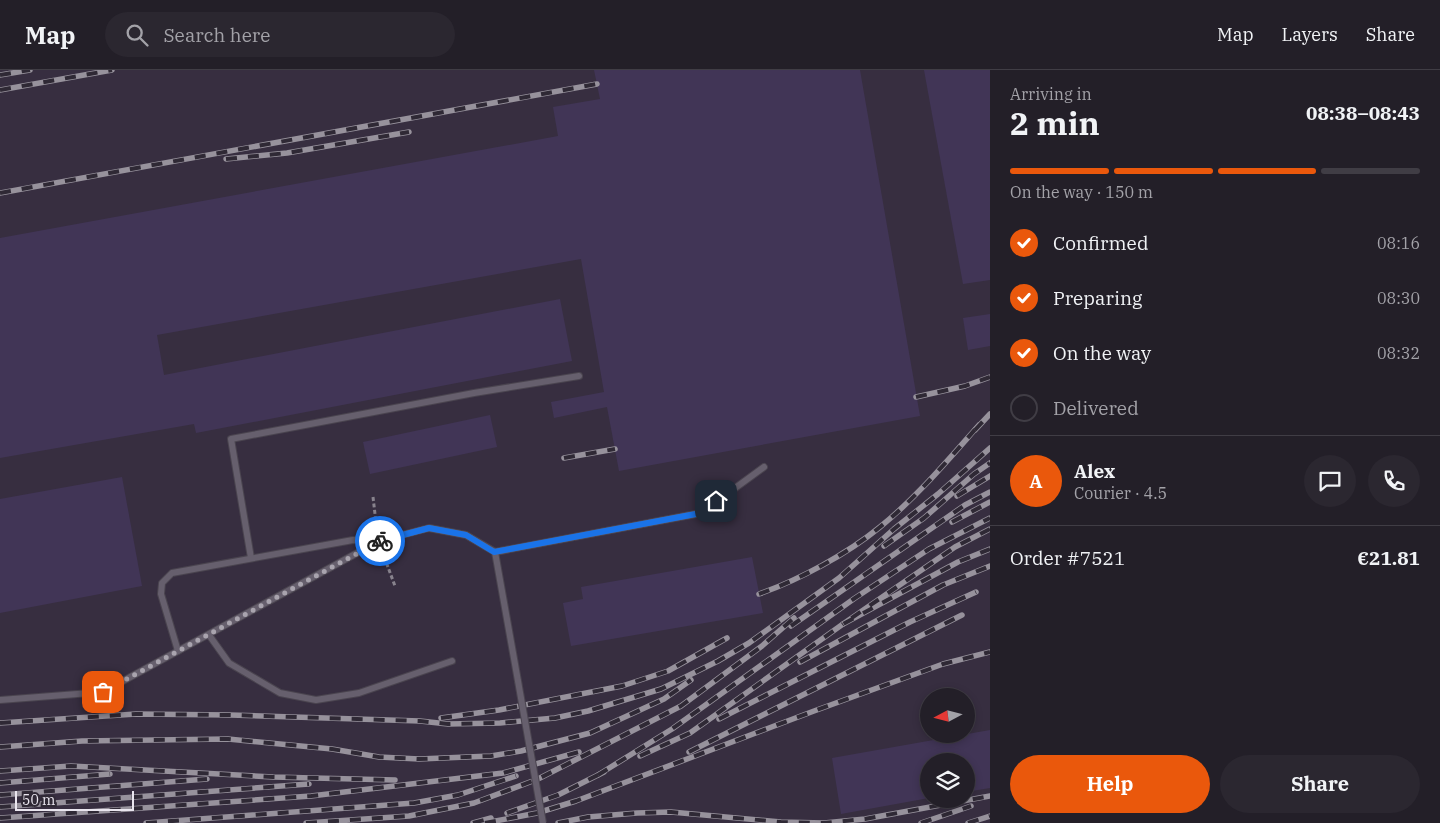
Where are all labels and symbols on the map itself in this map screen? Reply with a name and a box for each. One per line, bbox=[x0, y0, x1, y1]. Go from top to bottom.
pin bbox=[695, 480, 737, 522]
courier bbox=[355, 516, 405, 566]
pin bbox=[82, 671, 124, 713]
north arrow bbox=[920, 688, 975, 742]
scale bar bbox=[15, 788, 134, 811]

